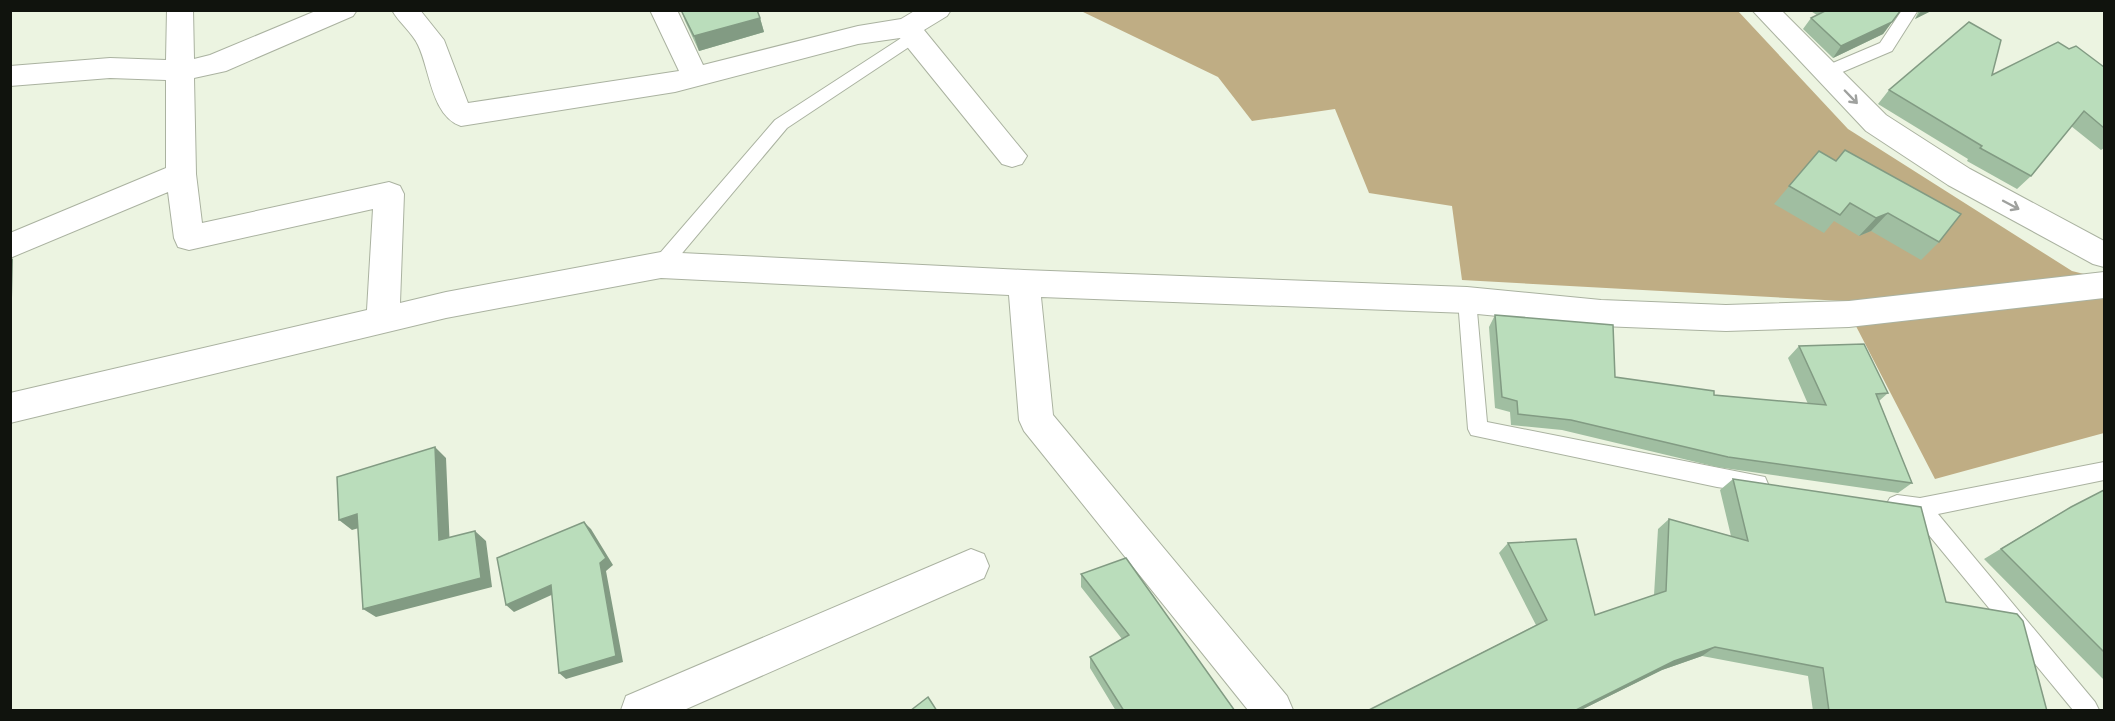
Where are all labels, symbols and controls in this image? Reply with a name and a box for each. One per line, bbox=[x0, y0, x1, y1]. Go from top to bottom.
one-way arrow bbox=[1843, 89, 1858, 104]
one-way arrow bbox=[2002, 200, 2020, 211]

